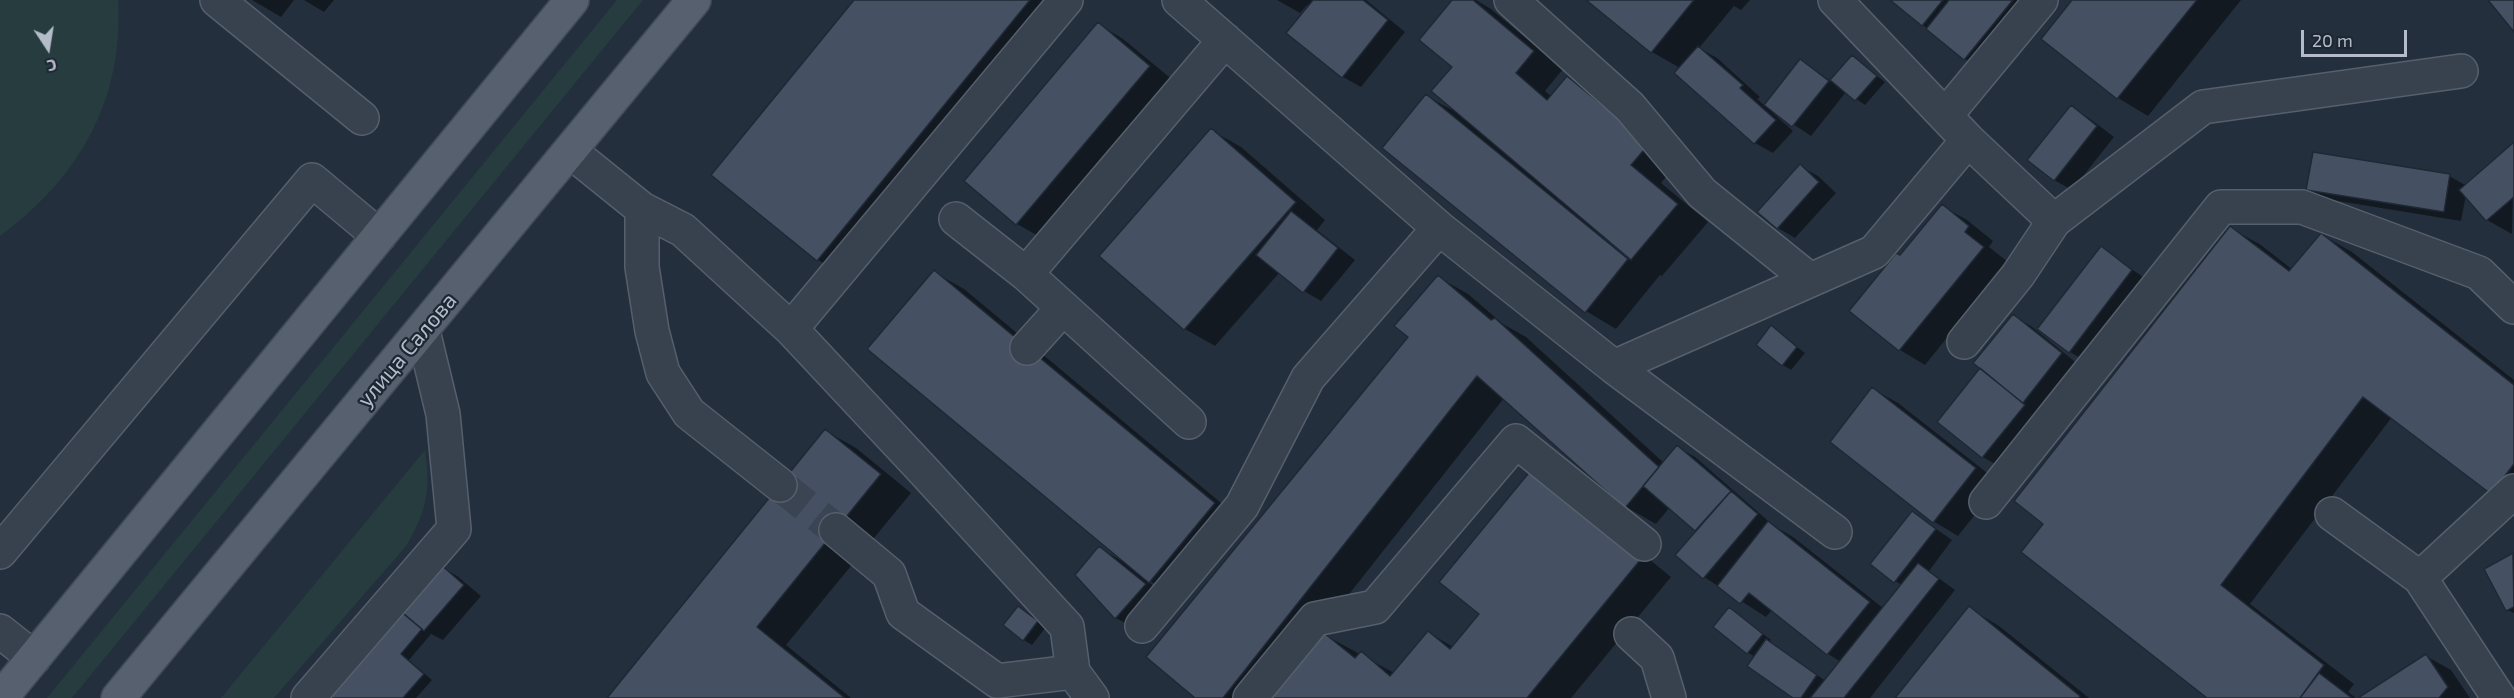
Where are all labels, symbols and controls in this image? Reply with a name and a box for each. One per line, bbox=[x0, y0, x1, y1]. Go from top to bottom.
north arrow bbox=[18, 18, 78, 78]
scale bar bbox=[2304, 18, 2410, 56]
text: 20 m bbox=[2312, 29, 2353, 51]
text: С bbox=[45, 56, 58, 76]
street label: улица Салова bbox=[352, 288, 462, 412]

